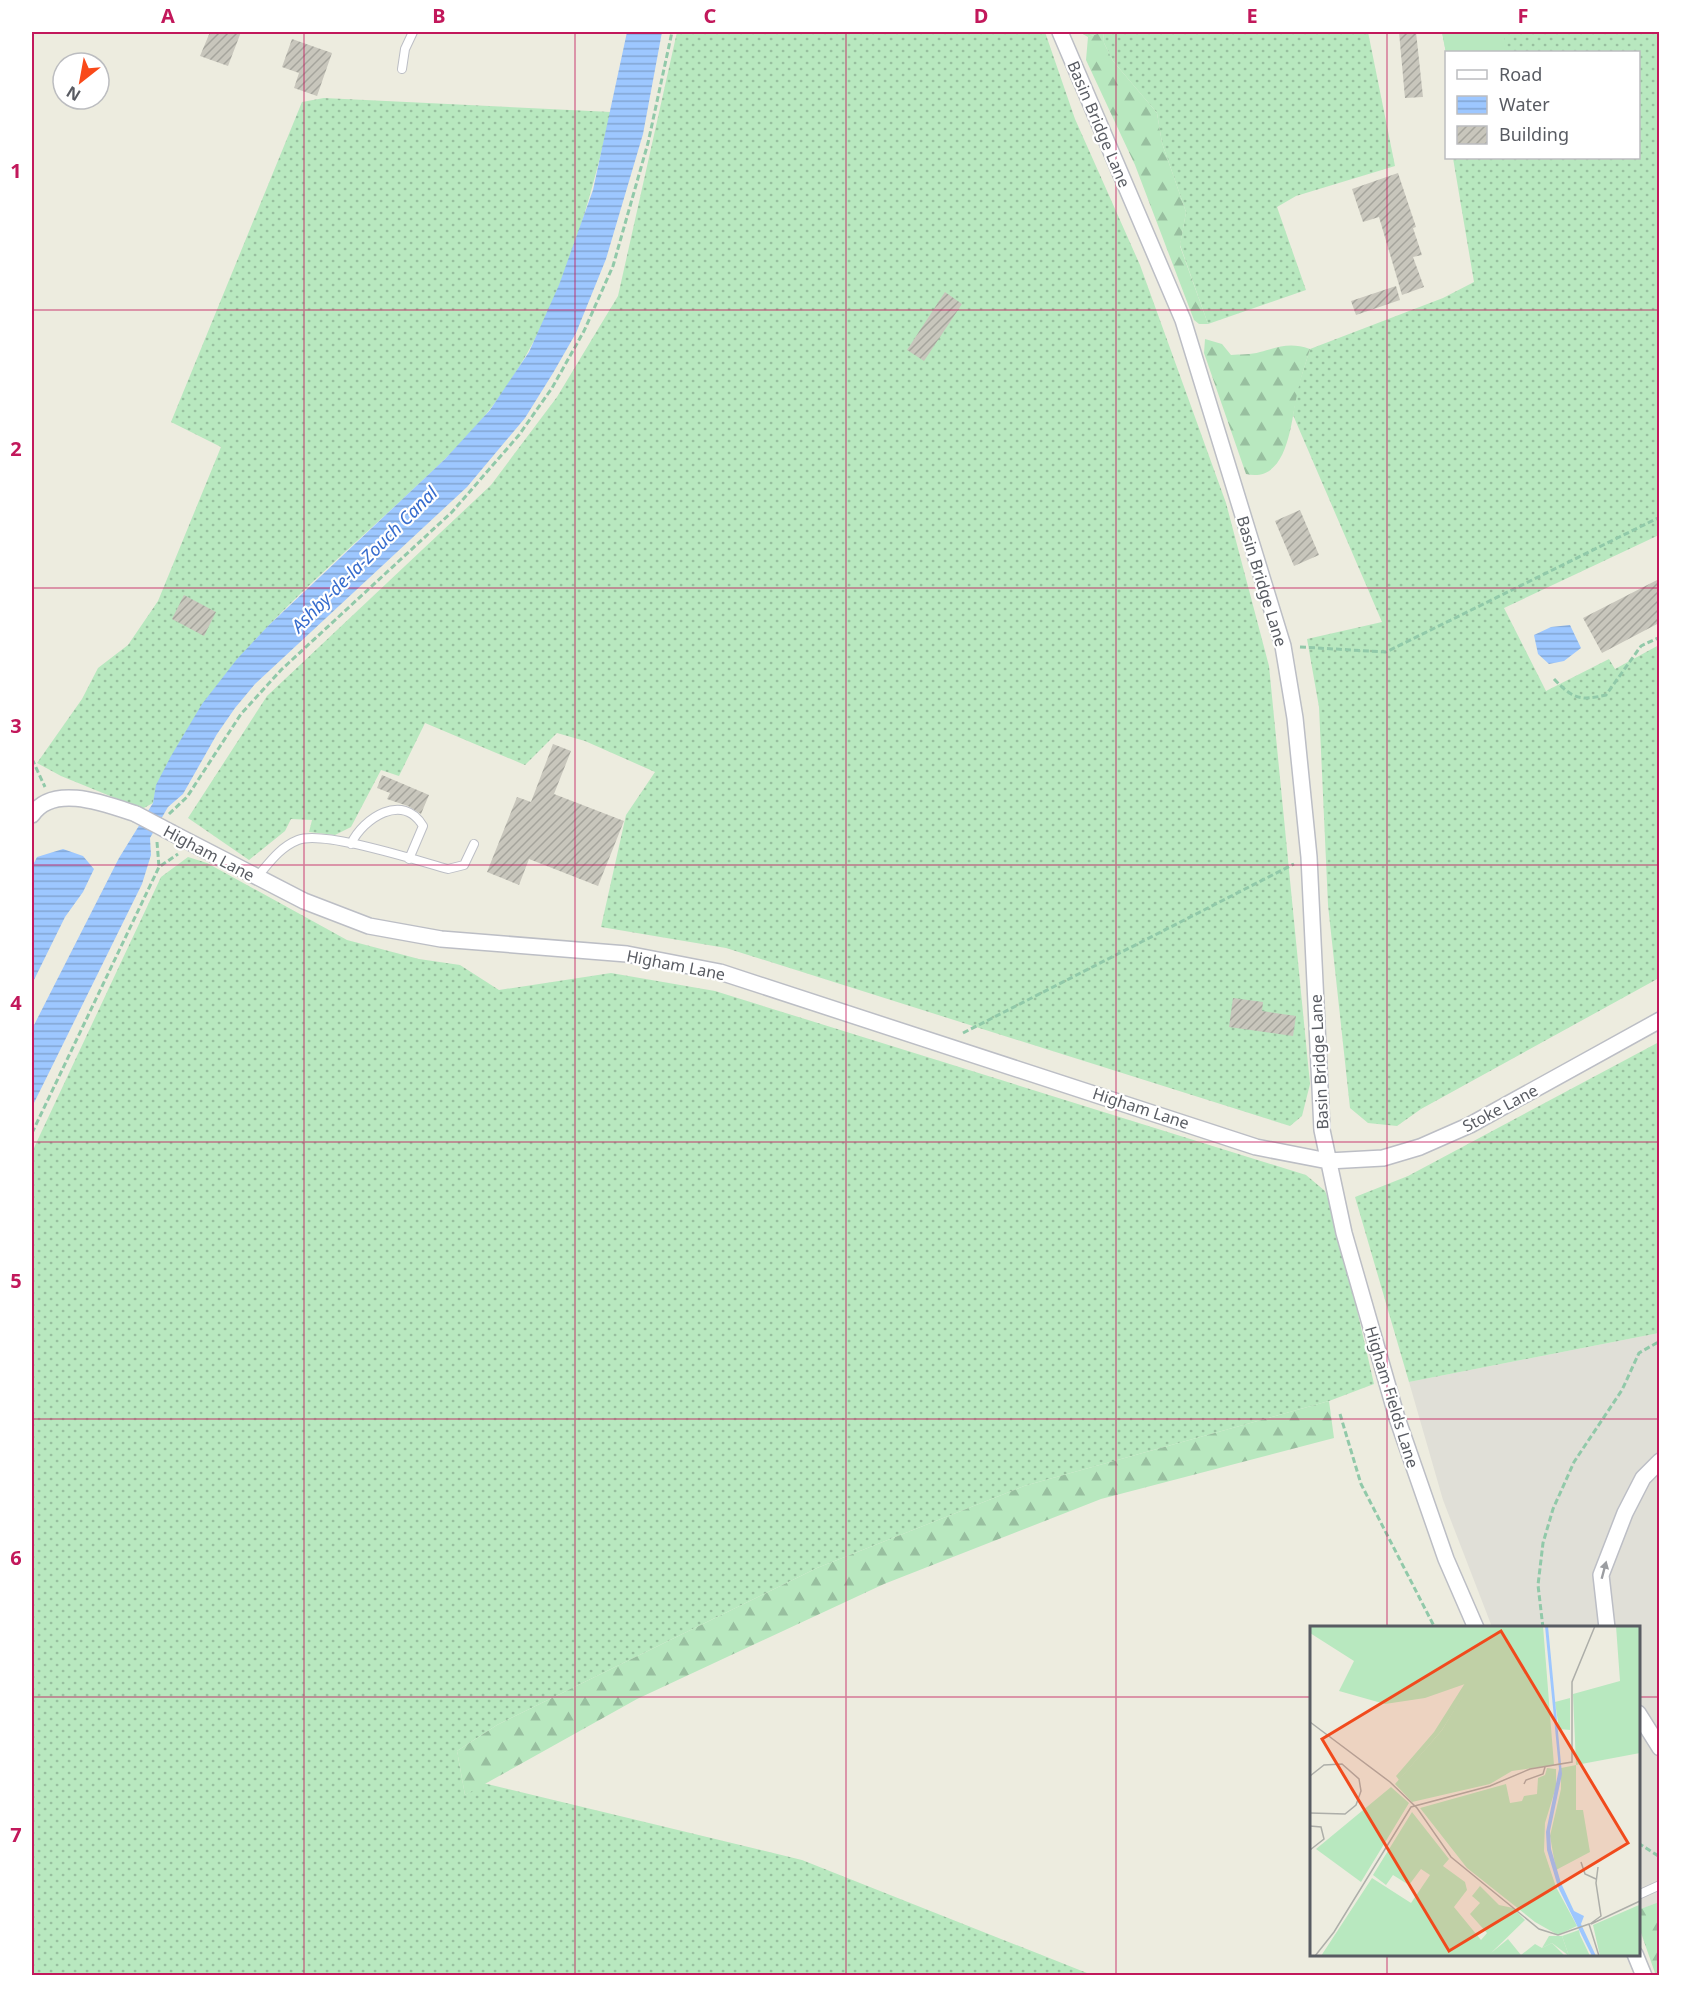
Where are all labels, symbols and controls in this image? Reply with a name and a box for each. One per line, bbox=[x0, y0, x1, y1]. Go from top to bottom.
text: A bbox=[161, 2, 175, 29]
text: B bbox=[432, 2, 446, 29]
text: C bbox=[704, 2, 717, 29]
text: D bbox=[974, 2, 988, 29]
text: E bbox=[1246, 2, 1258, 29]
text: F bbox=[1518, 2, 1528, 29]
north arrow bbox=[51, 51, 111, 111]
legend bbox=[1445, 51, 1640, 159]
street label: Basin Bridge Lane bbox=[1062, 57, 1136, 191]
text: Road bbox=[1499, 62, 1542, 86]
text: N bbox=[62, 81, 85, 107]
text: Water bbox=[1499, 92, 1550, 116]
text: Building bbox=[1499, 122, 1569, 146]
text: 1 bbox=[10, 157, 22, 184]
text: 2 bbox=[10, 435, 22, 462]
water label: Ashby-de-la-Zouch Canal bbox=[284, 480, 443, 639]
street label: Basin Bridge Lane bbox=[1232, 513, 1292, 649]
text: 3 bbox=[10, 712, 22, 739]
street label: Higham Lane bbox=[160, 820, 258, 886]
street label: Higham Lane bbox=[625, 945, 727, 985]
text: 4 bbox=[10, 989, 22, 1016]
street label: Basin Bridge Lane bbox=[1304, 994, 1334, 1130]
street label: Stoke Lane bbox=[1459, 1079, 1541, 1137]
street label: Higham Lane bbox=[1090, 1082, 1192, 1134]
text: 5 bbox=[10, 1267, 22, 1294]
street label: Higham Fields Lane bbox=[1360, 1323, 1424, 1471]
text: 6 bbox=[10, 1544, 22, 1571]
one-way arrow bbox=[1599, 1561, 1609, 1579]
inset map bbox=[1310, 1626, 1640, 1956]
text: 7 bbox=[10, 1821, 22, 1848]

